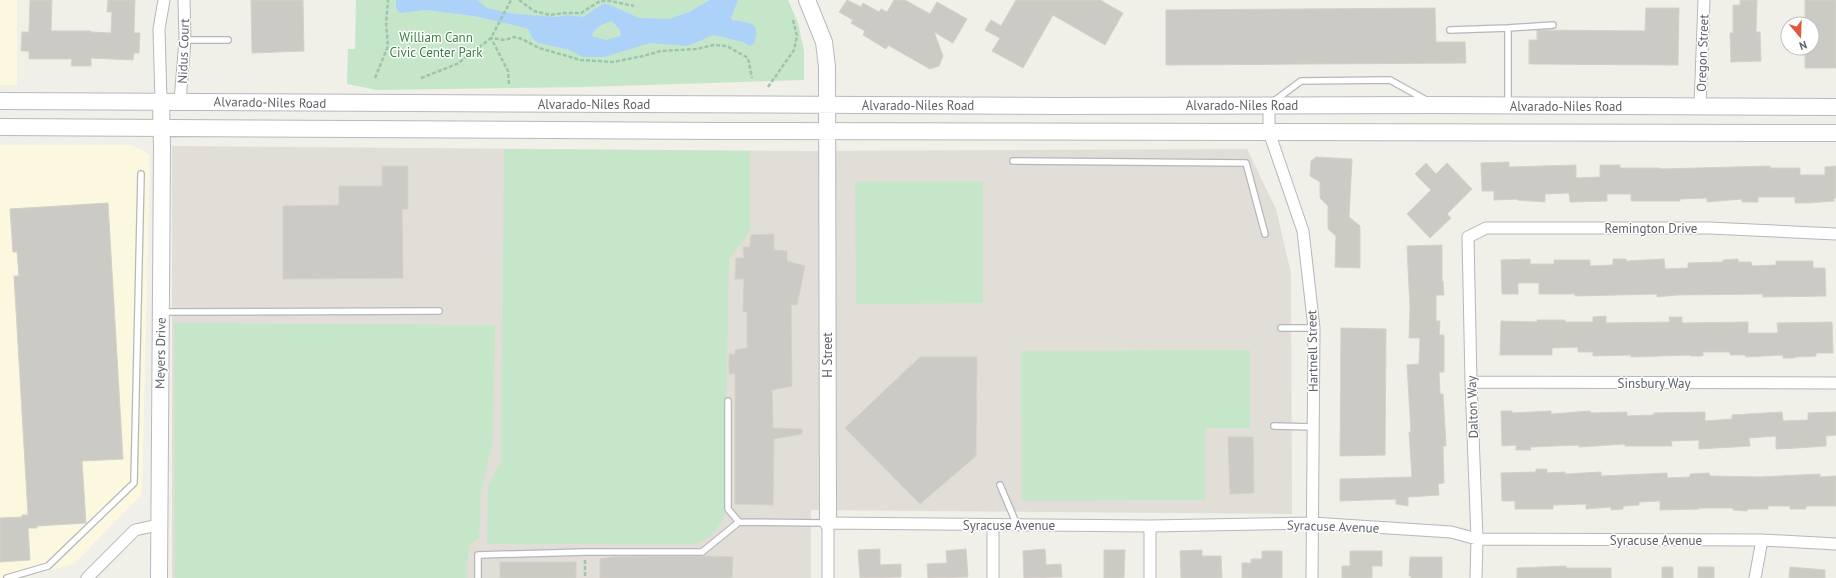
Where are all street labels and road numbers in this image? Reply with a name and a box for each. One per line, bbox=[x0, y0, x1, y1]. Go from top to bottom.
street label: Oregon Street bbox=[1693, 13, 1712, 92]
street label: Nidus Court bbox=[174, 17, 193, 84]
street label: Alvarado-Niles Road bbox=[213, 93, 326, 112]
street label: Alvarado-Niles Road bbox=[538, 96, 650, 113]
street label: Alvarado-Niles Road bbox=[862, 97, 974, 114]
street label: Alvarado-Niles Road bbox=[1186, 97, 1298, 114]
street label: Alvarado-Niles Road bbox=[1510, 98, 1622, 115]
street label: Remington Drive bbox=[1605, 220, 1697, 237]
street label: Hartnell Street bbox=[1303, 309, 1322, 392]
street label: Meyers Drive bbox=[151, 317, 170, 389]
street label: H Street bbox=[819, 332, 836, 378]
street label: Dalton Way bbox=[1463, 375, 1482, 439]
street label: Sinsbury Way bbox=[1618, 375, 1690, 392]
street label: Syracuse Avenue bbox=[1286, 516, 1379, 537]
street label: Syracuse Avenue bbox=[963, 517, 1055, 534]
street label: Syracuse Avenue bbox=[1610, 532, 1702, 549]

